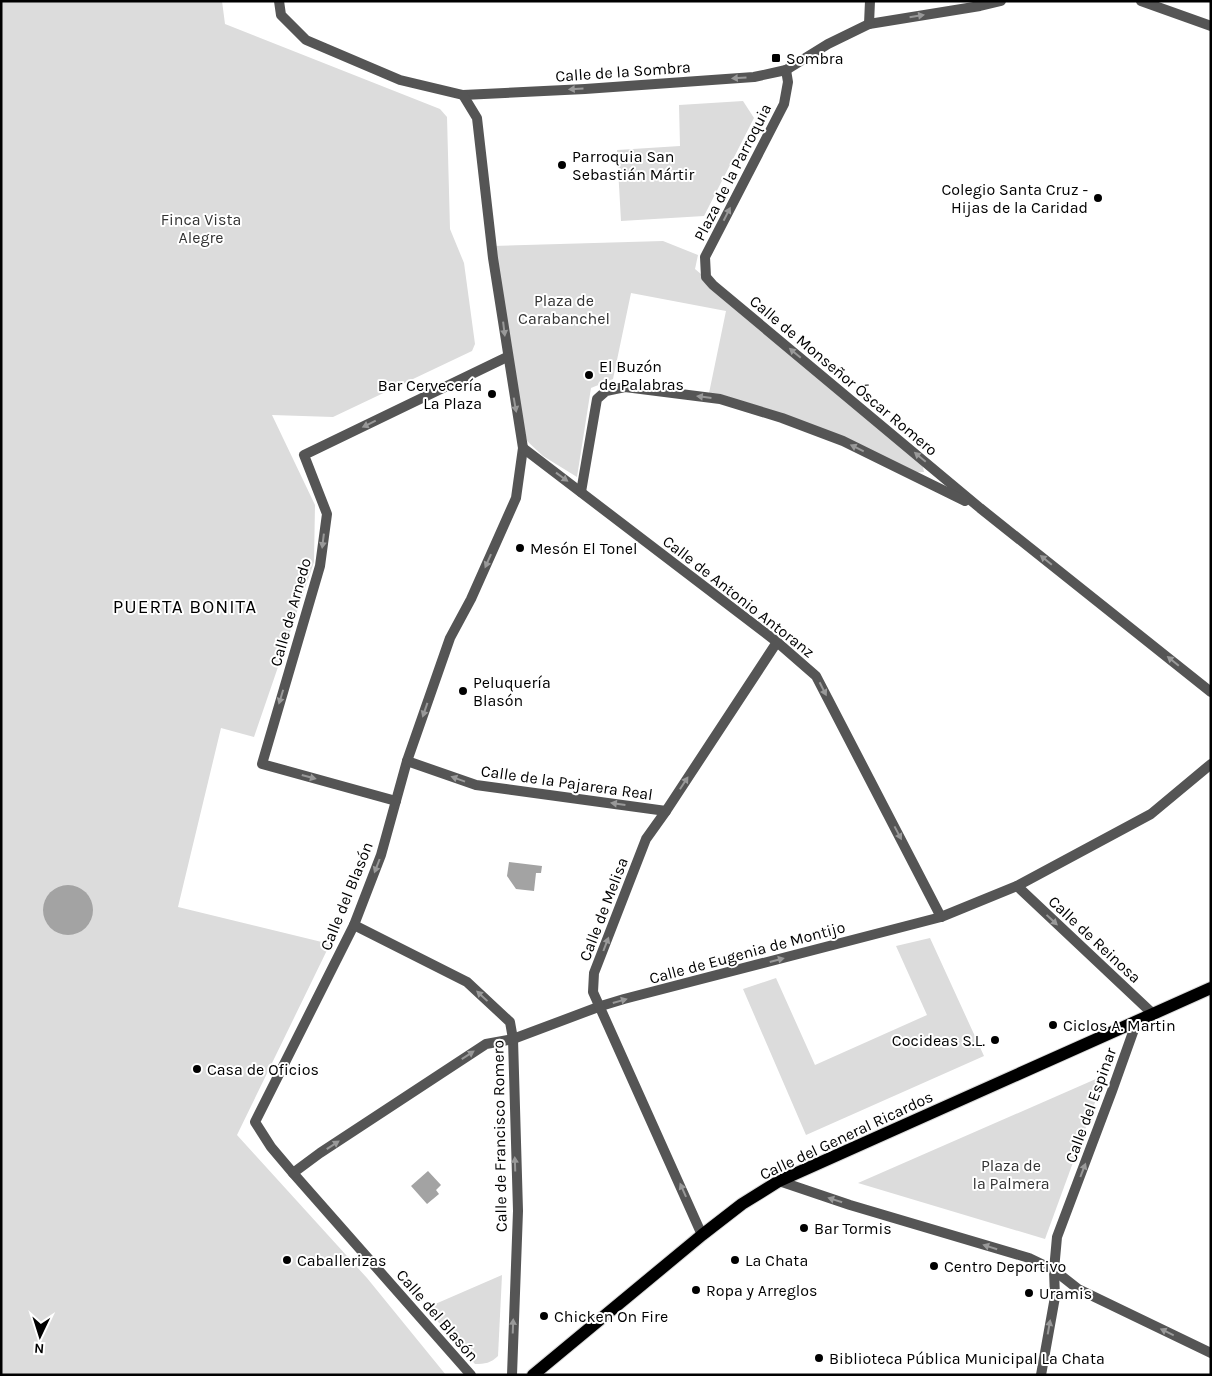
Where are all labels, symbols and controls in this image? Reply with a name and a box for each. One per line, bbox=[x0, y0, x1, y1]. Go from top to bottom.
one-way arrow bbox=[909, 12, 925, 20]
place label: Sombra bbox=[786, 49, 843, 68]
marker: Sombra bbox=[770, 52, 782, 64]
street label: Calle de la Sombra bbox=[555, 57, 691, 86]
one-way arrow bbox=[730, 75, 746, 83]
one-way arrow bbox=[568, 86, 584, 94]
street label: Plaza de la Parroquia bbox=[690, 100, 775, 244]
place label: Parroquia San Sebastián Mártir bbox=[572, 147, 695, 184]
marker: Parroquia San Sebastián Mártir bbox=[556, 159, 568, 171]
place label: Colegio Santa Cruz - Hijas de la Caridad bbox=[941, 180, 1088, 217]
marker: Colegio Santa Cruz - Hijas de la Caridad bbox=[1092, 192, 1104, 204]
one-way arrow bbox=[723, 207, 731, 221]
park label: Finca Vista Alegre bbox=[161, 210, 241, 247]
park label: Plaza de Carabanchel bbox=[518, 291, 610, 328]
street label: Calle de Monseñor Óscar Romero bbox=[746, 291, 941, 460]
one-way arrow bbox=[500, 321, 508, 337]
one-way arrow bbox=[789, 348, 802, 359]
place label: El Buzón de Palabras bbox=[599, 357, 684, 394]
marker: El Buzón de Palabras bbox=[583, 369, 595, 381]
place label: Bar Cervecería La Plaza bbox=[378, 376, 482, 413]
marker: Bar Cervecería La Plaza bbox=[486, 388, 498, 400]
one-way arrow bbox=[695, 393, 711, 401]
one-way arrow bbox=[512, 398, 520, 414]
one-way arrow bbox=[362, 420, 376, 428]
one-way arrow bbox=[850, 444, 864, 452]
one-way arrow bbox=[913, 452, 926, 463]
one-way arrow bbox=[555, 472, 569, 482]
street label: Calle de Antonio Antoranz bbox=[659, 531, 818, 661]
one-way arrow bbox=[319, 533, 327, 549]
place label: Mesón El Tonel bbox=[530, 539, 638, 558]
marker: Mesón El Tonel bbox=[514, 542, 526, 554]
one-way arrow bbox=[483, 554, 491, 568]
one-way arrow bbox=[1039, 555, 1052, 566]
street label: Calle de Arnedo bbox=[266, 556, 315, 669]
district label: PUERTA BONITA bbox=[113, 596, 257, 618]
one-way arrow bbox=[1166, 656, 1179, 667]
place label: Peluquería Blasón bbox=[473, 673, 551, 710]
one-way arrow bbox=[818, 683, 827, 696]
marker: Peluquería Blasón bbox=[457, 685, 469, 697]
one-way arrow bbox=[277, 690, 285, 705]
one-way arrow bbox=[420, 703, 428, 718]
street label: Calle de la Pajarera Real bbox=[480, 761, 654, 804]
one-way arrow bbox=[301, 773, 316, 781]
one-way arrow bbox=[450, 775, 465, 783]
one-way arrow bbox=[680, 777, 689, 790]
one-way arrow bbox=[610, 800, 626, 808]
one-way arrow bbox=[894, 826, 902, 841]
street label: Calle del Blasón bbox=[316, 839, 377, 953]
street label: Calle de Melisa bbox=[575, 855, 632, 964]
one-way arrow bbox=[373, 859, 381, 874]
street label: Calle de Reinosa bbox=[1044, 892, 1145, 987]
one-way arrow bbox=[1046, 914, 1058, 926]
street label: Calle de Eugenia de Montijo bbox=[647, 917, 847, 988]
one-way arrow bbox=[602, 936, 610, 951]
one-way arrow bbox=[770, 955, 785, 963]
one-way arrow bbox=[476, 990, 488, 1002]
one-way arrow bbox=[613, 996, 628, 1004]
place label: Ciclos A. Martin bbox=[1063, 1016, 1176, 1035]
marker: Ciclos A. Martin bbox=[1047, 1019, 1059, 1031]
place label: Cocideas S.L. bbox=[892, 1031, 985, 1050]
marker: Cocideas S.L. bbox=[989, 1034, 1001, 1046]
street label: Calle de Francisco Romero bbox=[488, 1040, 511, 1232]
street label: Calle del Espinar bbox=[1061, 1045, 1120, 1165]
one-way arrow bbox=[462, 1051, 475, 1060]
place label: Casa de Oficios bbox=[207, 1060, 319, 1079]
marker: Casa de Oficios bbox=[191, 1063, 203, 1075]
street label: Calle del General Ricardos bbox=[757, 1087, 936, 1184]
one-way arrow bbox=[326, 1140, 339, 1150]
one-way arrow bbox=[511, 1155, 519, 1171]
park label: Plaza de la Palmera bbox=[972, 1156, 1050, 1193]
one-way arrow bbox=[1080, 1162, 1087, 1177]
one-way arrow bbox=[678, 1183, 686, 1197]
one-way arrow bbox=[827, 1195, 842, 1203]
place label: Bar Tormis bbox=[814, 1219, 892, 1238]
marker: Bar Tormis bbox=[798, 1222, 810, 1234]
one-way arrow bbox=[983, 1242, 998, 1250]
place label: Caballerizas bbox=[297, 1251, 386, 1270]
place label: La Chata bbox=[745, 1251, 808, 1270]
marker: Caballerizas bbox=[281, 1254, 293, 1266]
marker: La Chata bbox=[729, 1254, 741, 1266]
place label: Centro Deportivo bbox=[944, 1257, 1066, 1276]
marker: Centro Deportivo bbox=[928, 1260, 940, 1272]
street label: Calle del Blasón bbox=[393, 1265, 483, 1365]
place label: Ropa y Arreglos bbox=[706, 1281, 817, 1300]
marker: Ropa y Arreglos bbox=[690, 1284, 702, 1296]
place label: Uramis bbox=[1039, 1284, 1092, 1303]
marker: Uramis bbox=[1023, 1287, 1035, 1299]
place label: Chicken On Fire bbox=[554, 1307, 668, 1326]
marker: Chicken On Fire bbox=[538, 1310, 550, 1322]
north arrow bbox=[15, 1311, 65, 1361]
one-way arrow bbox=[509, 1318, 517, 1334]
one-way arrow bbox=[1046, 1318, 1054, 1334]
one-way arrow bbox=[1160, 1328, 1174, 1336]
text: N bbox=[34, 1340, 45, 1357]
place label: Biblioteca Pública Municipal La Chata bbox=[829, 1349, 1105, 1368]
marker: Biblioteca Pública Municipal La Chata bbox=[813, 1352, 825, 1364]

